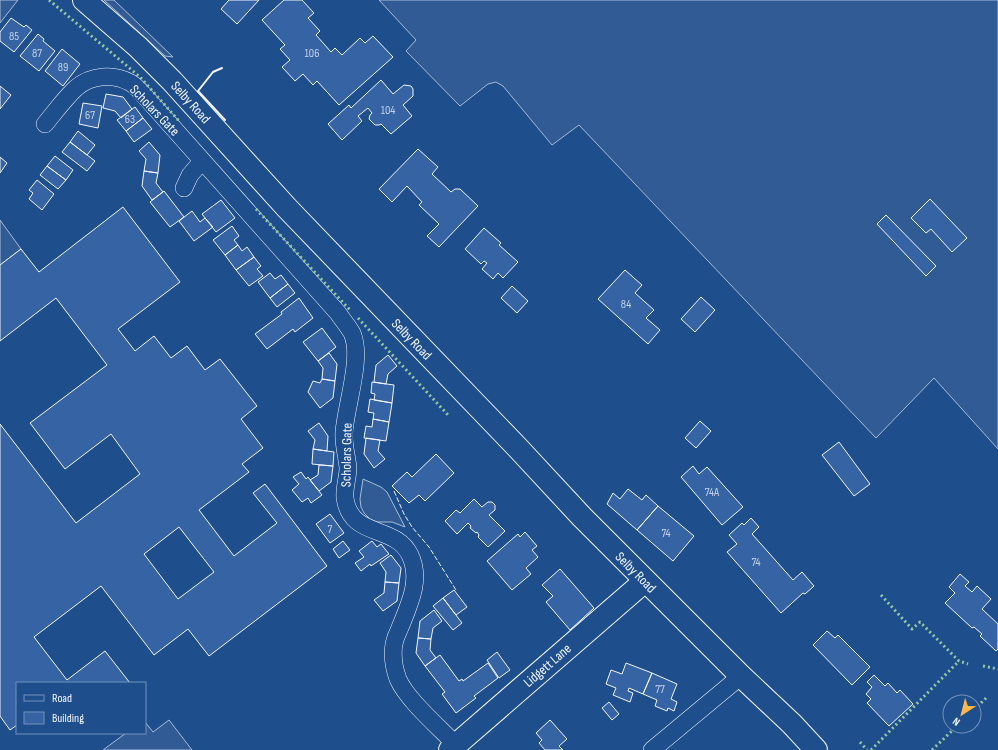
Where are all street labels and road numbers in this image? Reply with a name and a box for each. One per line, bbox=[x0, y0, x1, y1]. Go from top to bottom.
street label: Selby Road bbox=[167, 78, 214, 127]
street label: Scholars Gate bbox=[126, 81, 183, 139]
street label: Selby Road bbox=[388, 315, 436, 364]
street label: Scholars Gate bbox=[337, 423, 356, 487]
street label: Selby Road bbox=[612, 548, 660, 596]
street label: Lidgett Lane bbox=[520, 640, 575, 691]

